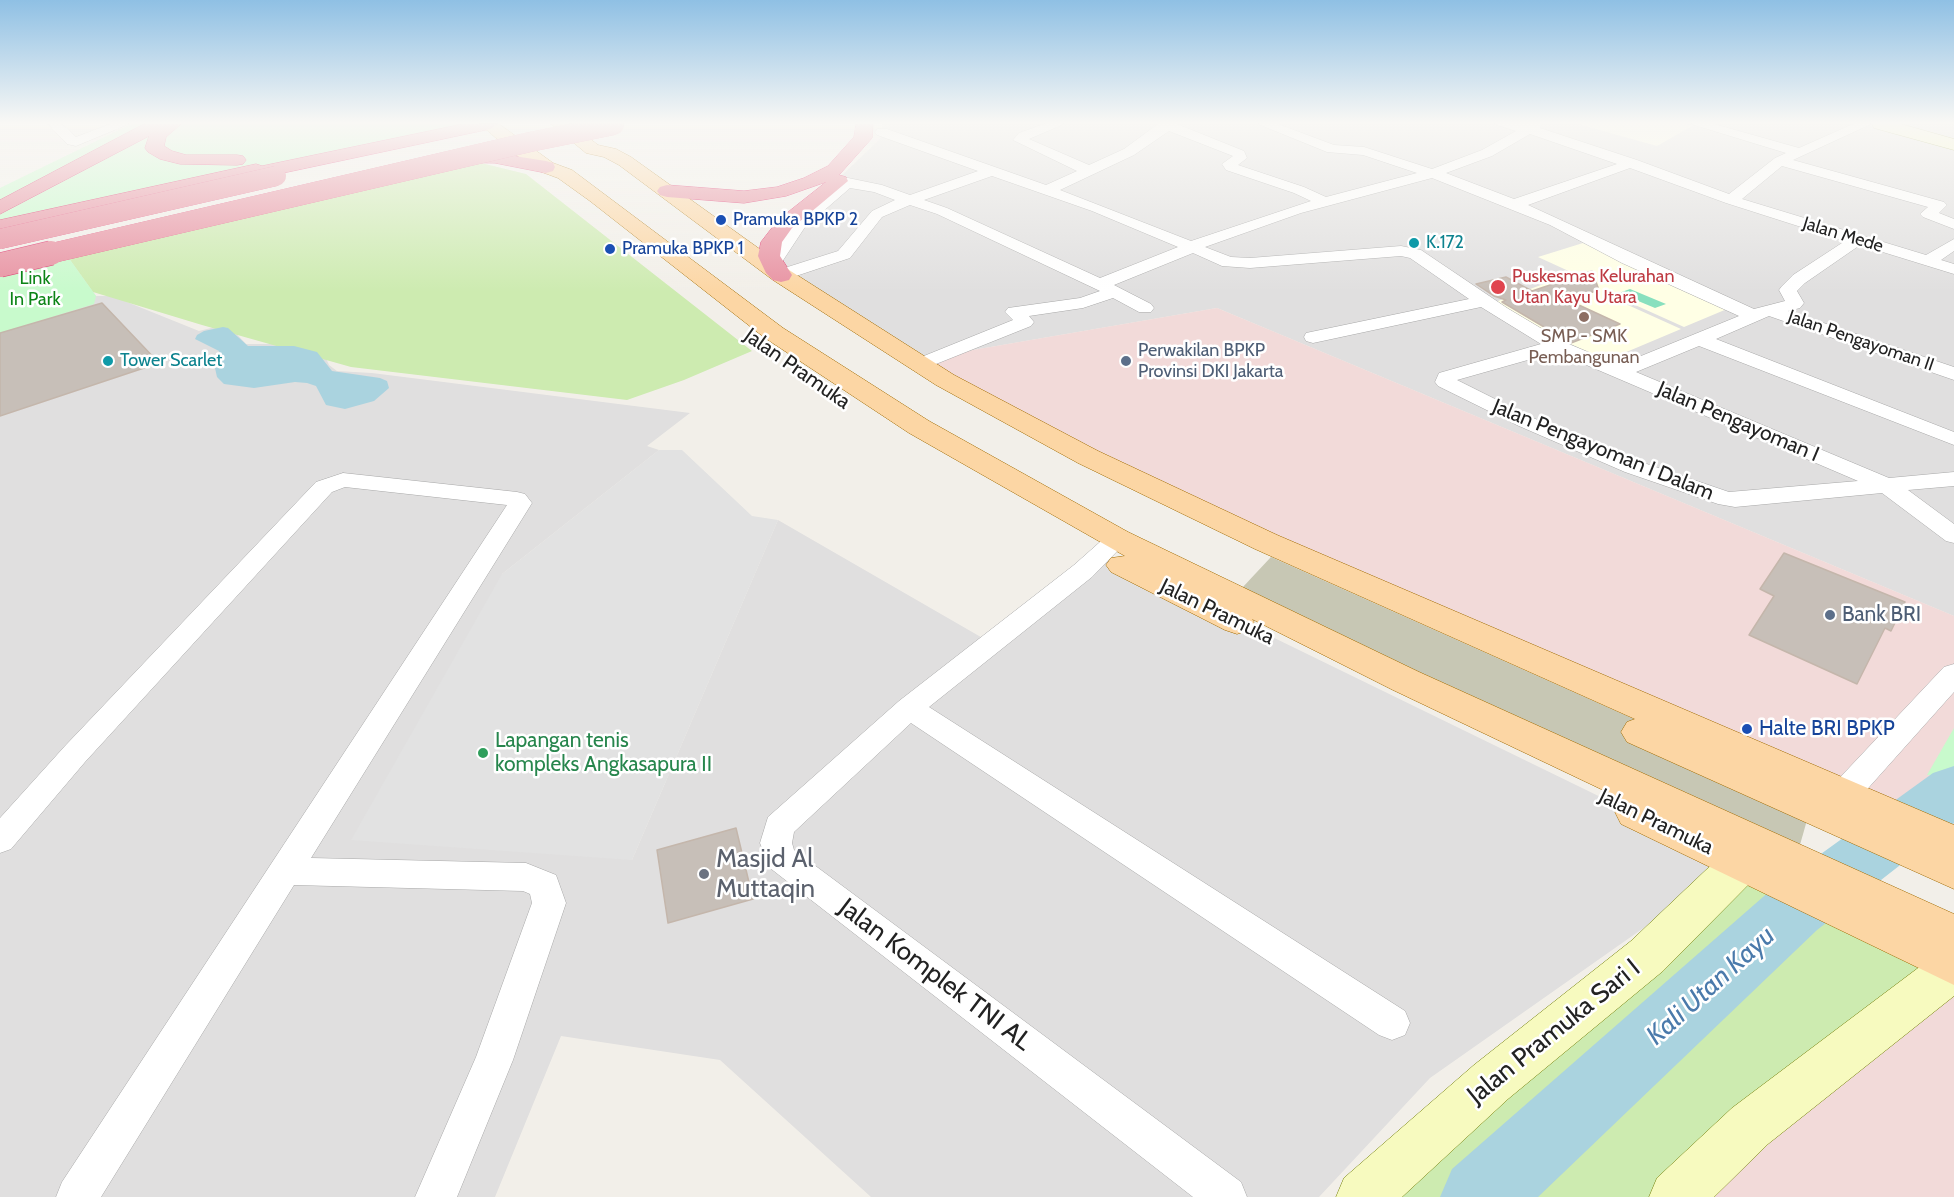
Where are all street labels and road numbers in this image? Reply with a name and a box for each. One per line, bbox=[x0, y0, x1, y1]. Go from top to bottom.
street label: Jalan Mede bbox=[1800, 213, 1886, 257]
street label: Jalan Pengayoman II bbox=[1785, 306, 1937, 376]
street label: Jalan Pramuka bbox=[739, 323, 855, 415]
street label: Jalan Pengayoman I bbox=[1653, 377, 1823, 467]
street label: Jalan Pengayoman I Dalam bbox=[1489, 394, 1717, 506]
street label: Jalan Pramuka bbox=[1156, 574, 1278, 650]
street label: Jalan Pramuka bbox=[1595, 784, 1717, 860]
street label: Jalan Komplek TNI AL bbox=[832, 892, 1038, 1058]
street label: Jalan Pramuka Sari I bbox=[1461, 953, 1647, 1111]

